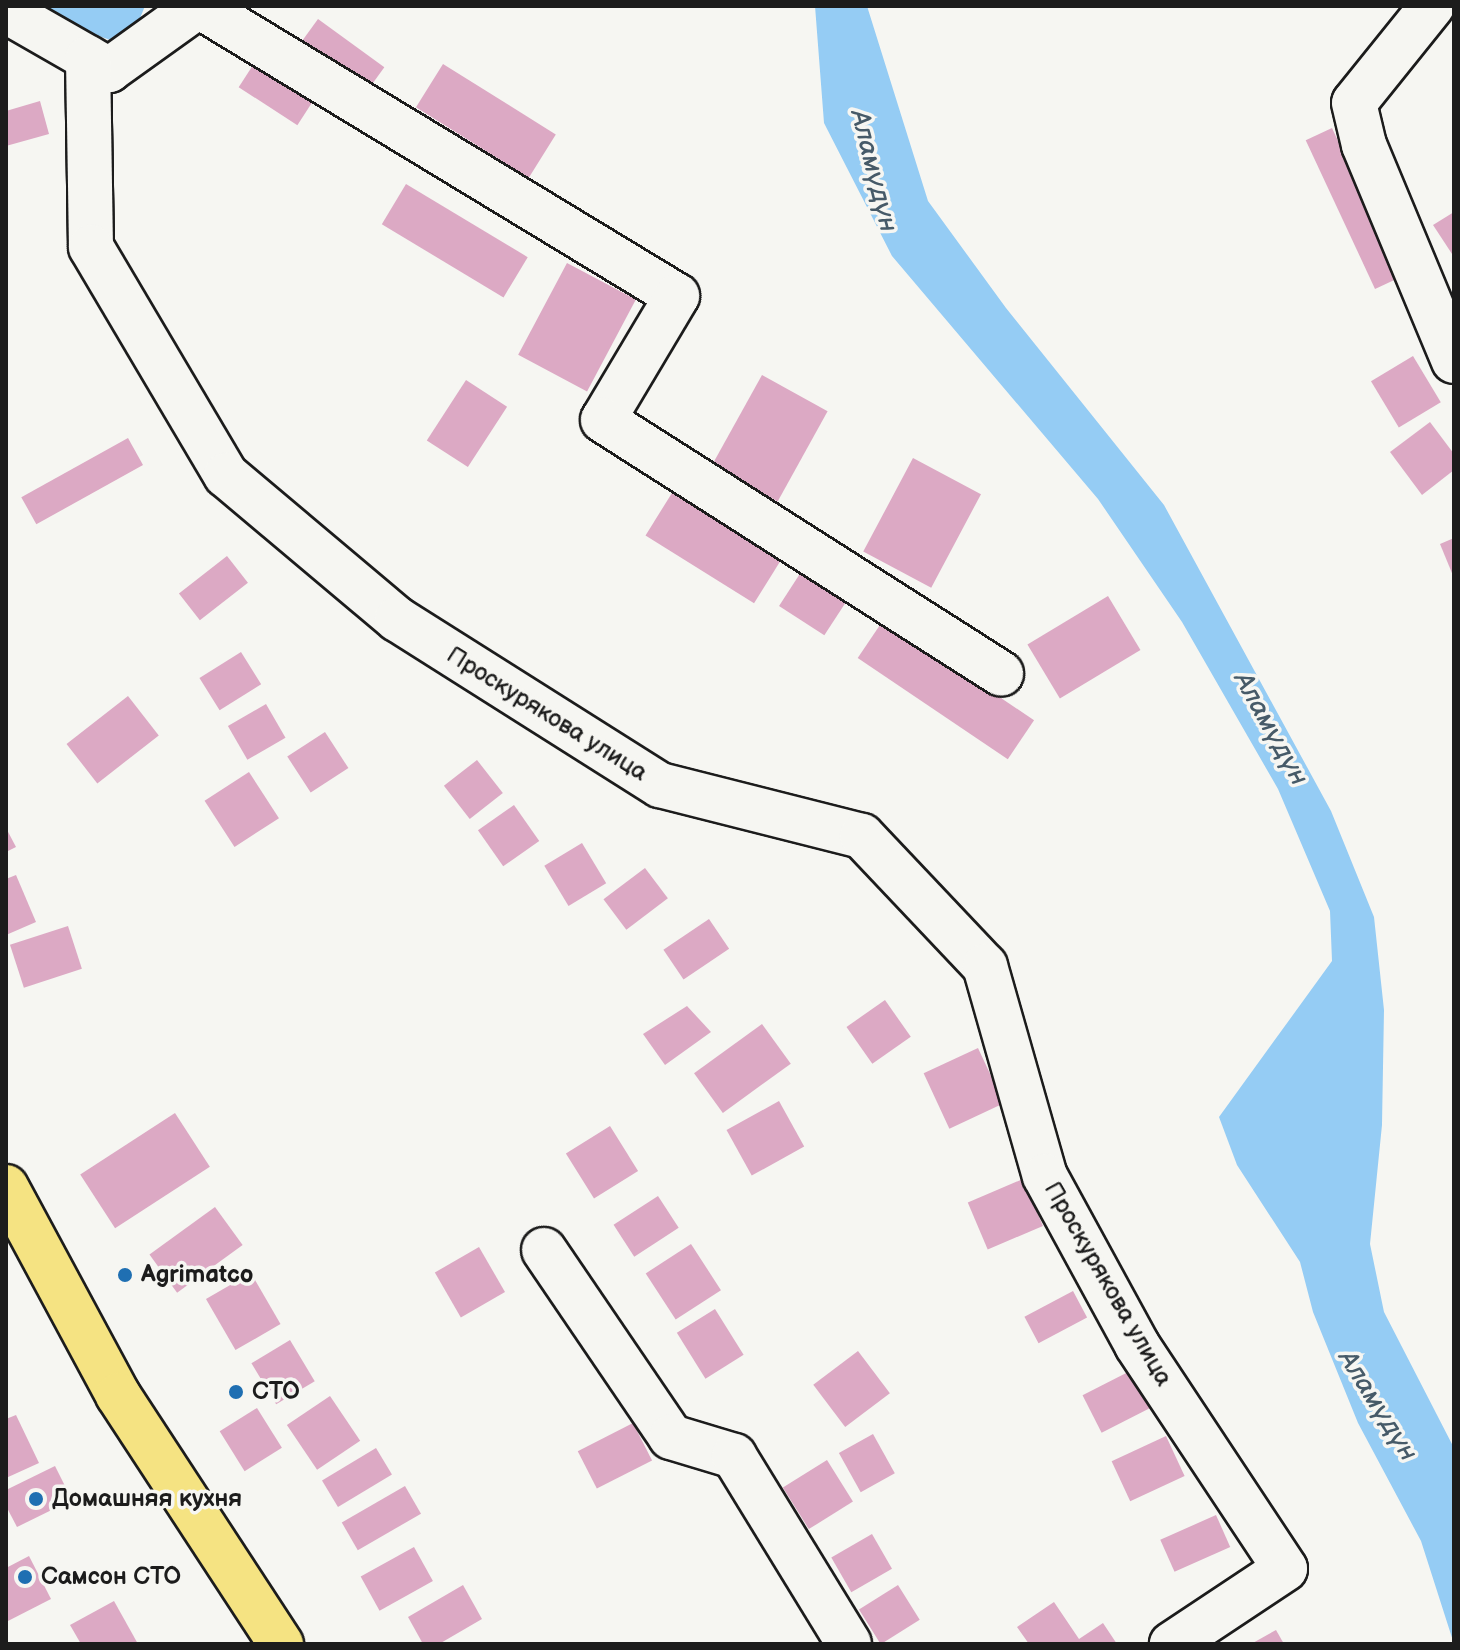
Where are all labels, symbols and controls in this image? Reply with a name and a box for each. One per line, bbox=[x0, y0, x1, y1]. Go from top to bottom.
water label: Аламүдүн bbox=[843, 107, 903, 235]
street label: Проскурякова улица bbox=[441, 641, 653, 787]
water label: Аламүдүн bbox=[1226, 667, 1314, 791]
street label: Проскурякова улица bbox=[1038, 1177, 1178, 1391]
place label: Agrimatco bbox=[141, 1261, 253, 1289]
marker: Agrimatco bbox=[116, 1266, 134, 1284]
water label: Аламүдүн bbox=[1331, 1345, 1423, 1467]
place label: СТО bbox=[252, 1378, 300, 1406]
marker: СТО bbox=[227, 1383, 245, 1401]
place label: Домашняя кухня bbox=[52, 1485, 242, 1513]
marker: Домашняя кухня bbox=[27, 1490, 45, 1508]
place label: Самсон СТО bbox=[41, 1563, 181, 1591]
marker: Самсон СТО bbox=[16, 1568, 34, 1586]

